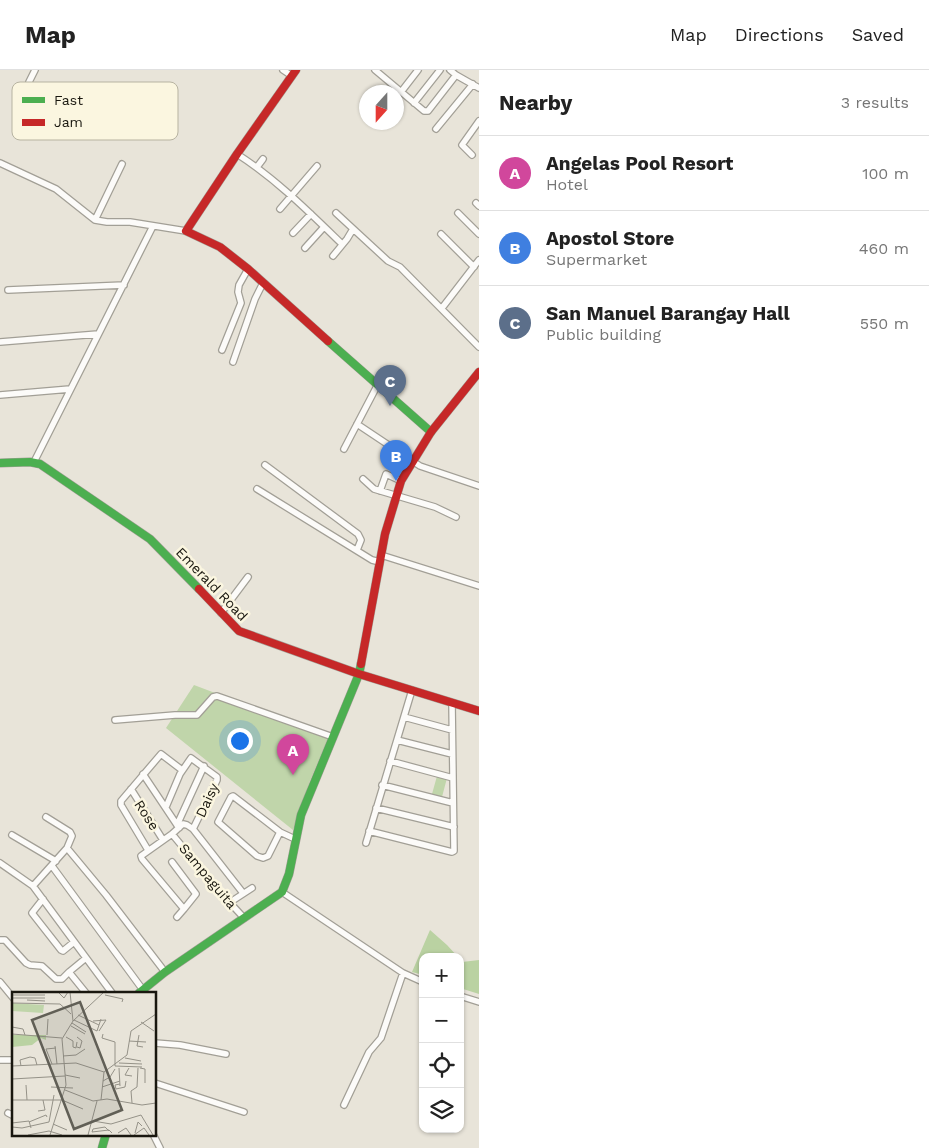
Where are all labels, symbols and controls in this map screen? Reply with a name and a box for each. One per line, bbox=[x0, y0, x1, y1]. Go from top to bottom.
text: Map bbox=[25, 21, 76, 49]
text: Map bbox=[670, 24, 707, 45]
text: Directions bbox=[735, 24, 824, 45]
text: Saved bbox=[852, 24, 904, 45]
legend bbox=[12, 82, 178, 140]
north arrow bbox=[359, 85, 404, 130]
text: Nearby bbox=[499, 90, 572, 115]
text: Fast bbox=[54, 92, 83, 108]
text: 3 results bbox=[841, 93, 909, 112]
text: Jam bbox=[54, 114, 83, 130]
text: Angelas Pool Resort bbox=[546, 152, 733, 175]
text: A bbox=[510, 164, 520, 183]
text: 100 m bbox=[862, 164, 909, 183]
text: Hotel bbox=[546, 175, 588, 194]
text: Apostol Store bbox=[546, 227, 674, 250]
text: B bbox=[510, 239, 520, 258]
text: 460 m bbox=[859, 239, 909, 258]
text: Supermarket bbox=[546, 250, 647, 269]
text: San Manuel Barangay Hall bbox=[546, 302, 790, 325]
text: C bbox=[510, 314, 520, 333]
text: 550 m bbox=[860, 314, 909, 333]
text: Public building bbox=[546, 325, 661, 344]
pin: C bbox=[374, 365, 406, 406]
pin: B bbox=[380, 440, 412, 481]
street label: Emerald Road bbox=[173, 544, 251, 624]
your location bbox=[227, 728, 253, 754]
pin: A bbox=[277, 734, 309, 775]
street label: Daisy bbox=[192, 780, 222, 820]
street label: Rose bbox=[131, 797, 163, 833]
street label: Sampaguita bbox=[176, 840, 240, 912]
map controls bbox=[419, 953, 464, 1133]
button: + bbox=[419, 953, 464, 998]
inset map bbox=[12, 992, 156, 1136]
button: − bbox=[419, 998, 464, 1043]
button: locate bbox=[419, 1043, 464, 1088]
button: layers bbox=[419, 1088, 464, 1133]

